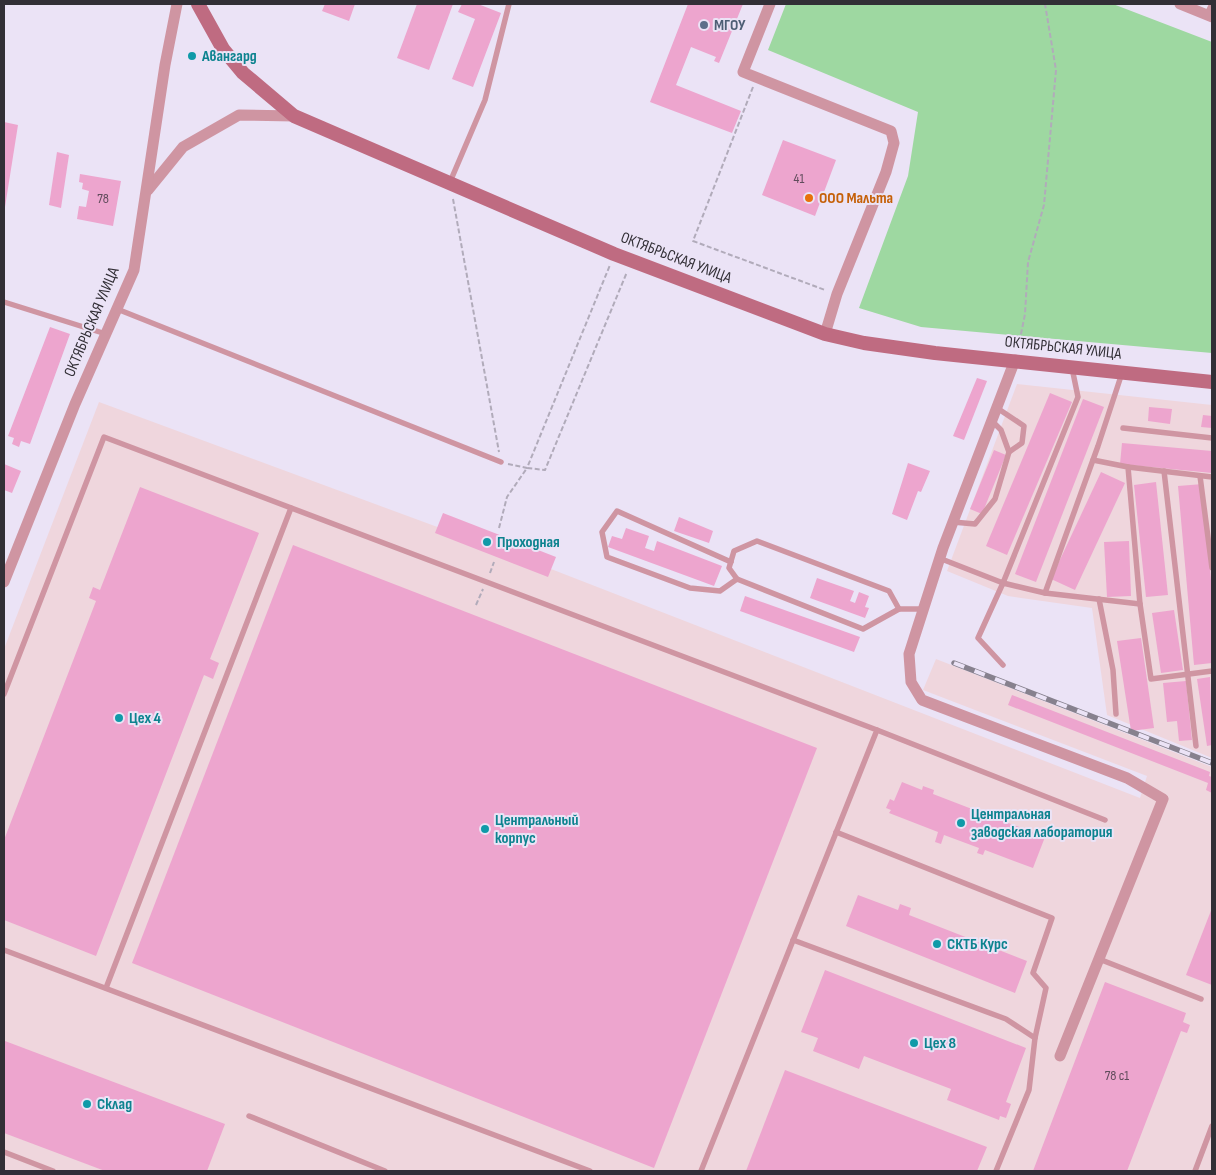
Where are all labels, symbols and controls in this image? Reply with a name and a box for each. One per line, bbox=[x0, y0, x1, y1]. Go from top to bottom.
place label: МГОУ bbox=[714, 16, 746, 35]
marker: МГОУ bbox=[698, 19, 710, 31]
place label: Авангард bbox=[201, 47, 257, 66]
marker: Авангард bbox=[186, 50, 198, 62]
house number: 41 bbox=[794, 170, 804, 187]
place label: ООО Мальта bbox=[819, 189, 893, 208]
house number: 78 bbox=[97, 190, 109, 207]
marker: ООО Мальта bbox=[803, 192, 815, 204]
street label: ОКТЯБРЬСКАЯ УЛИЦА bbox=[618, 228, 734, 288]
street label: ОКТЯБРЬСКАЯ УЛИЦА bbox=[60, 264, 124, 380]
street label: ОКТЯБРЬСКАЯ УЛИЦА bbox=[1004, 332, 1122, 364]
place label: Проходная bbox=[497, 533, 560, 552]
marker: Проходная bbox=[481, 536, 493, 548]
place label: Цех 4 bbox=[129, 709, 162, 728]
marker: Цех 4 bbox=[113, 712, 125, 724]
place label: Центральная заводская лаборатория bbox=[971, 805, 1112, 842]
place label: Центральный корпус bbox=[495, 811, 578, 848]
marker: Центральная заводская лаборатория bbox=[955, 817, 967, 829]
marker: Центральный корпус bbox=[479, 823, 491, 835]
place label: СКТБ Курс bbox=[947, 935, 1008, 954]
marker: СКТБ Курс bbox=[931, 938, 943, 950]
place label: Цех 8 bbox=[924, 1034, 957, 1053]
marker: Цех 8 bbox=[908, 1037, 920, 1049]
house number: 78 с1 bbox=[1105, 1067, 1129, 1084]
place label: Склад bbox=[97, 1095, 132, 1114]
marker: Склад bbox=[81, 1098, 93, 1110]

